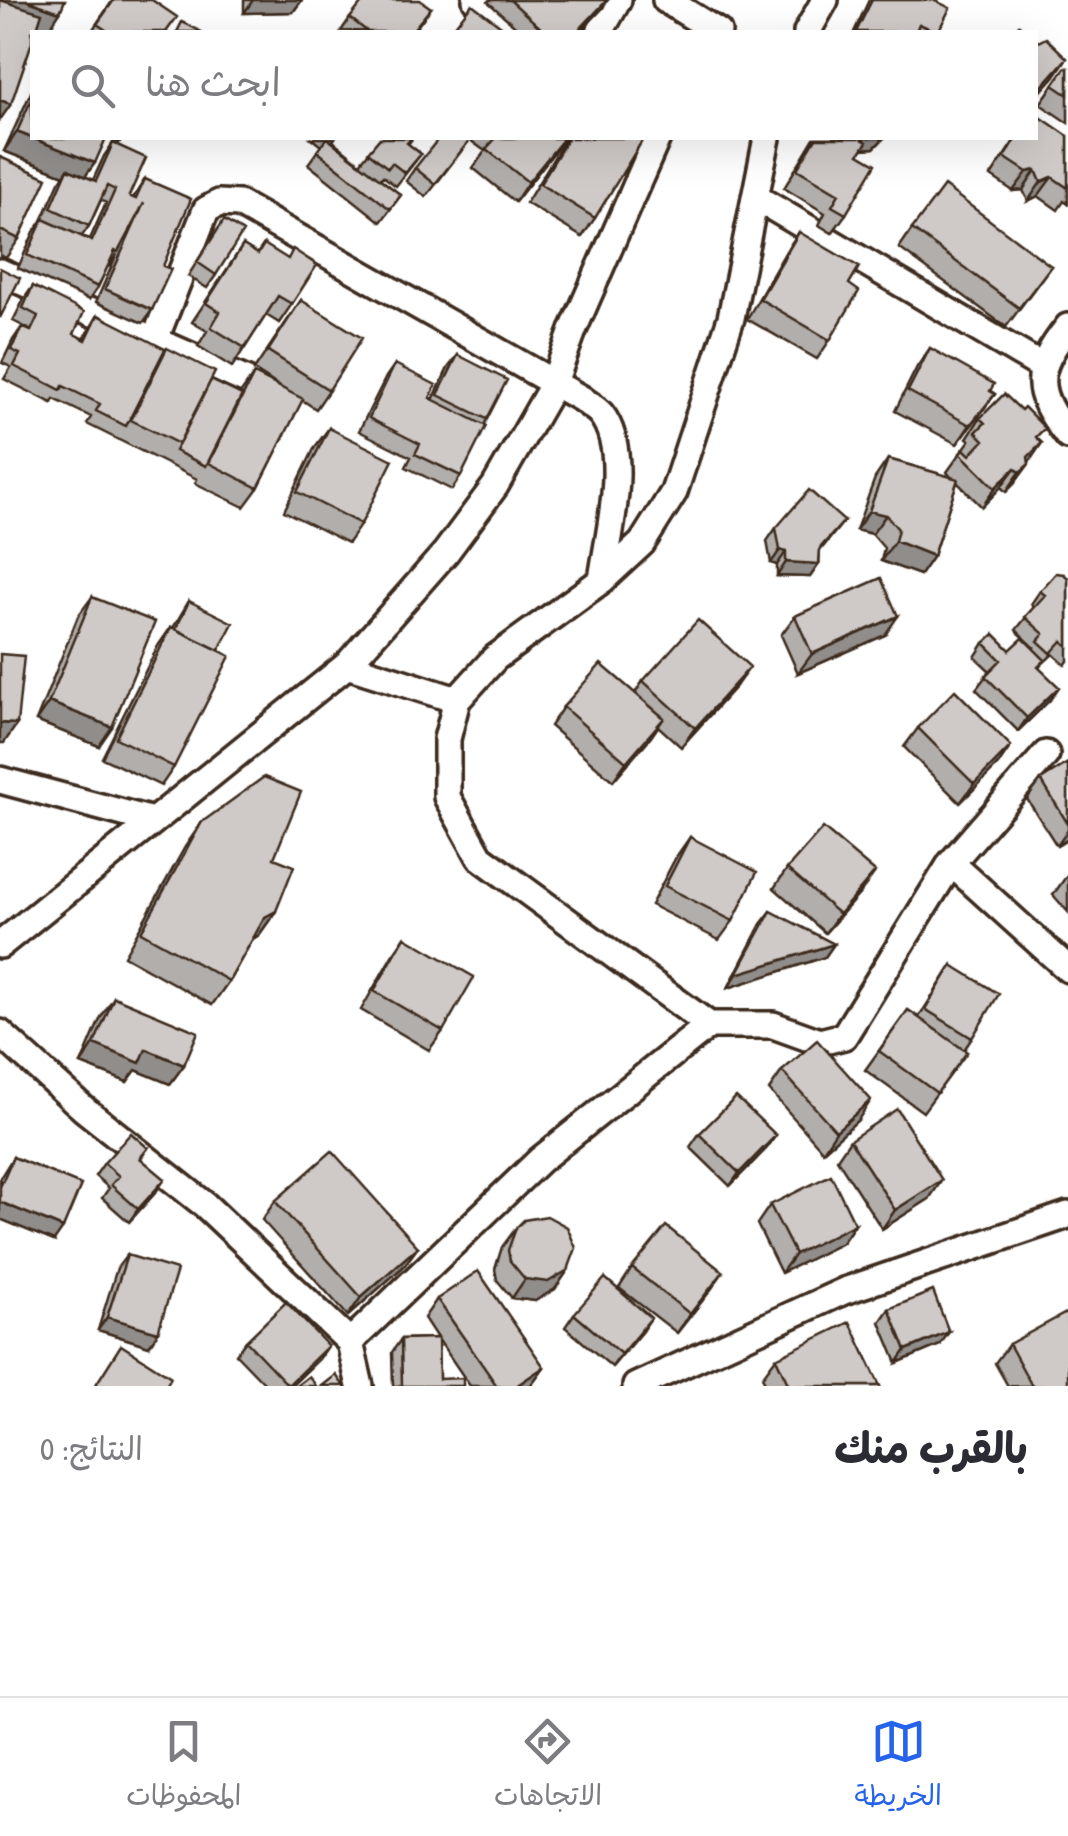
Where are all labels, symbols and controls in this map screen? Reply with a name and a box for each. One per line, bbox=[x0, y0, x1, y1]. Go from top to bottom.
search box bbox=[30, 30, 1038, 140]
text: ابحث هنا bbox=[145, 56, 281, 108]
icon: search bbox=[65, 58, 120, 113]
text: بالقرب منك bbox=[834, 1419, 1028, 1476]
text: النتائج: 0 bbox=[40, 1427, 143, 1470]
tab: المحفوظات bbox=[126, 1714, 242, 1820]
tab: الاتجاهات bbox=[494, 1714, 602, 1820]
tab: الخريطة bbox=[854, 1714, 942, 1820]

